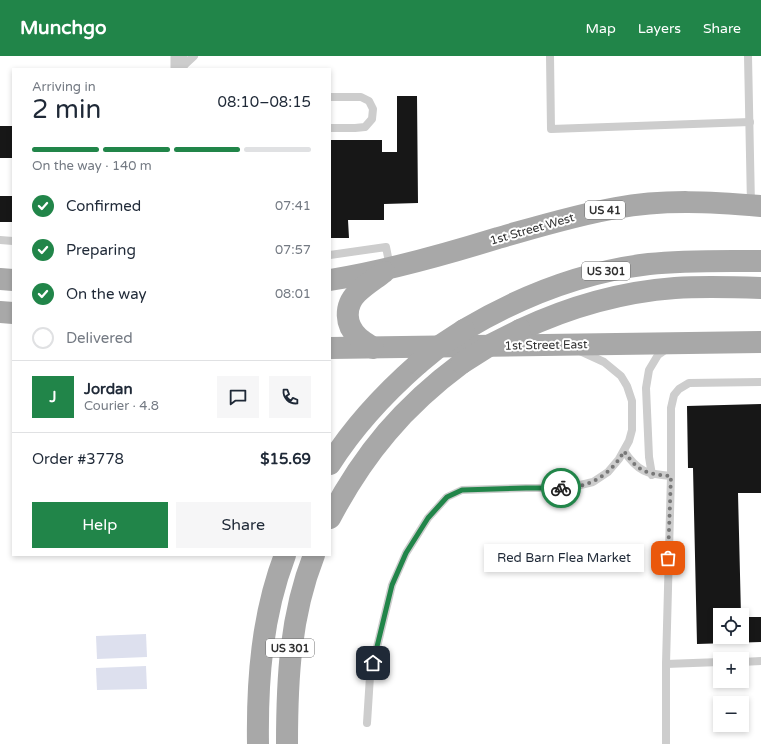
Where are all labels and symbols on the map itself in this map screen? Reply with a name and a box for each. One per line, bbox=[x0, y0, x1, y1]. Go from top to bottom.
road number: US 41 bbox=[585, 201, 625, 219]
street label: 1st Street West bbox=[488, 210, 576, 248]
road number: US 301 bbox=[582, 262, 630, 280]
street label: 1st Street East bbox=[504, 337, 588, 353]
courier bbox=[541, 468, 581, 508]
pin bbox=[651, 541, 685, 575]
callout: Red Barn Flea Market bbox=[484, 544, 644, 572]
road number: US 301 bbox=[266, 639, 314, 657]
pin bbox=[356, 646, 390, 680]

